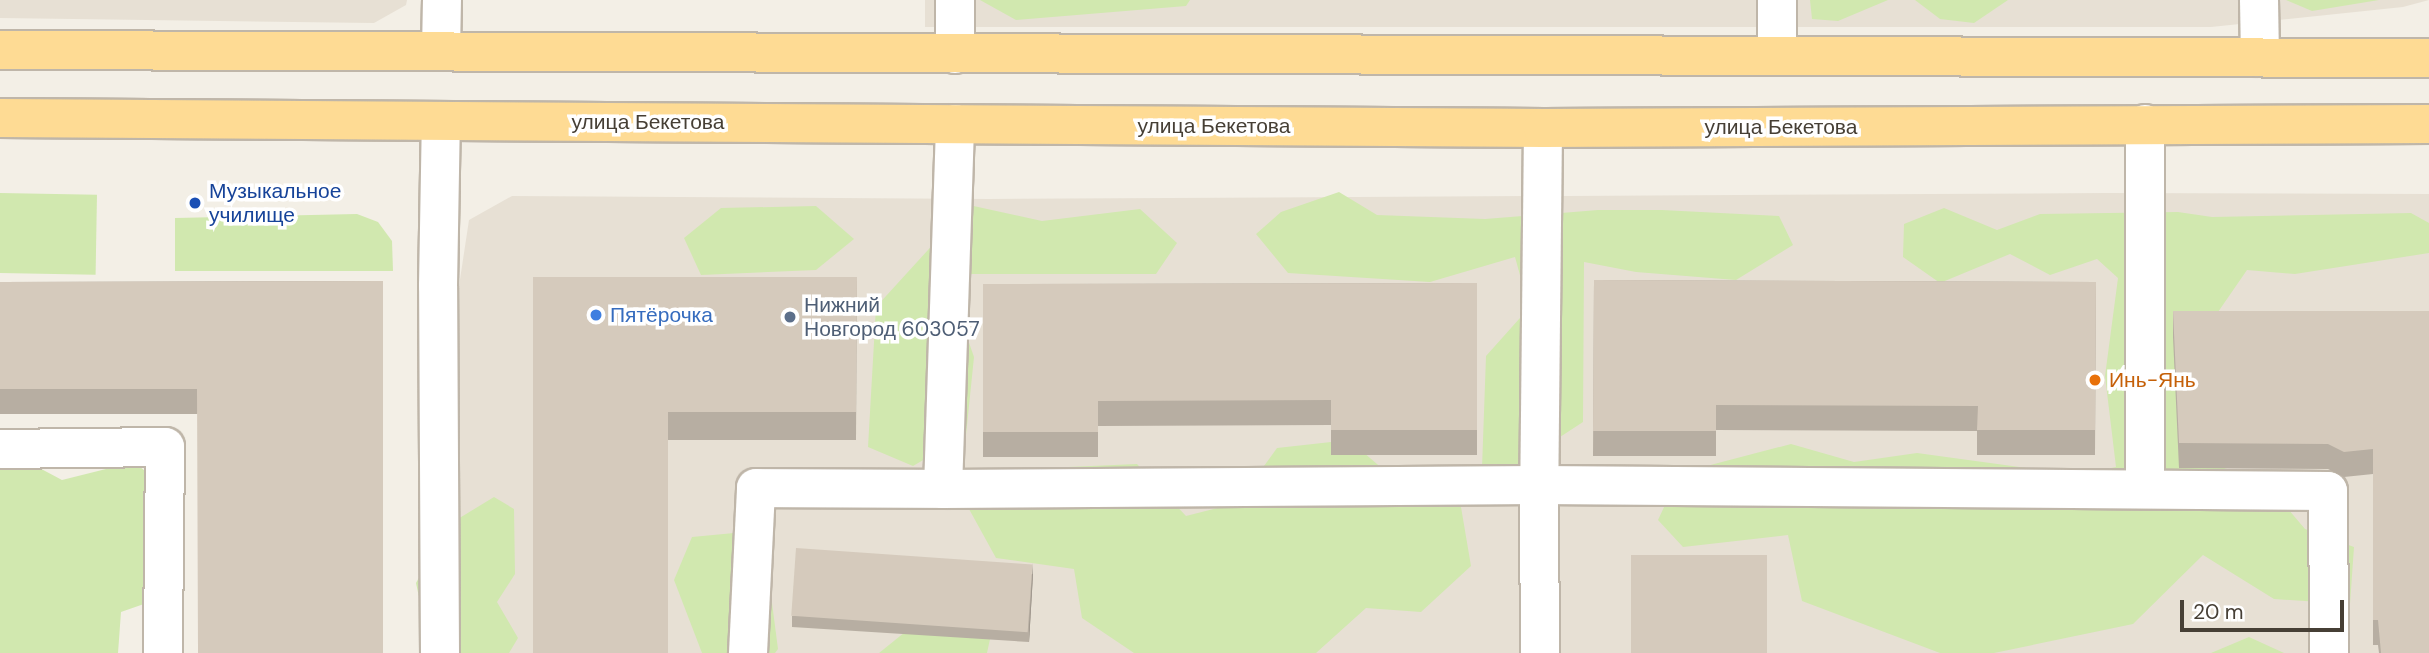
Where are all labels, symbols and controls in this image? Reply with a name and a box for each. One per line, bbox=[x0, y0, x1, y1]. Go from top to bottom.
street label: улица Бекетова bbox=[572, 109, 724, 135]
street label: улица Бекетова bbox=[1138, 113, 1290, 139]
street label: улица Бекетова bbox=[1705, 114, 1857, 140]
place label: Музыкальное училище bbox=[209, 178, 341, 228]
marker: Музыкальное училище bbox=[187, 195, 203, 211]
place label: Нижний Новгород 603057 bbox=[804, 292, 980, 342]
place label: Пятёрочка bbox=[610, 302, 713, 328]
marker: Пятёрочка bbox=[588, 307, 604, 323]
marker: Нижний Новгород 603057 bbox=[782, 309, 798, 325]
place label: Инь-Янь bbox=[2109, 367, 2196, 393]
marker: Инь-Янь bbox=[2087, 372, 2103, 388]
scale bar bbox=[2184, 586, 2348, 630]
text: 20 m bbox=[2193, 598, 2244, 626]

